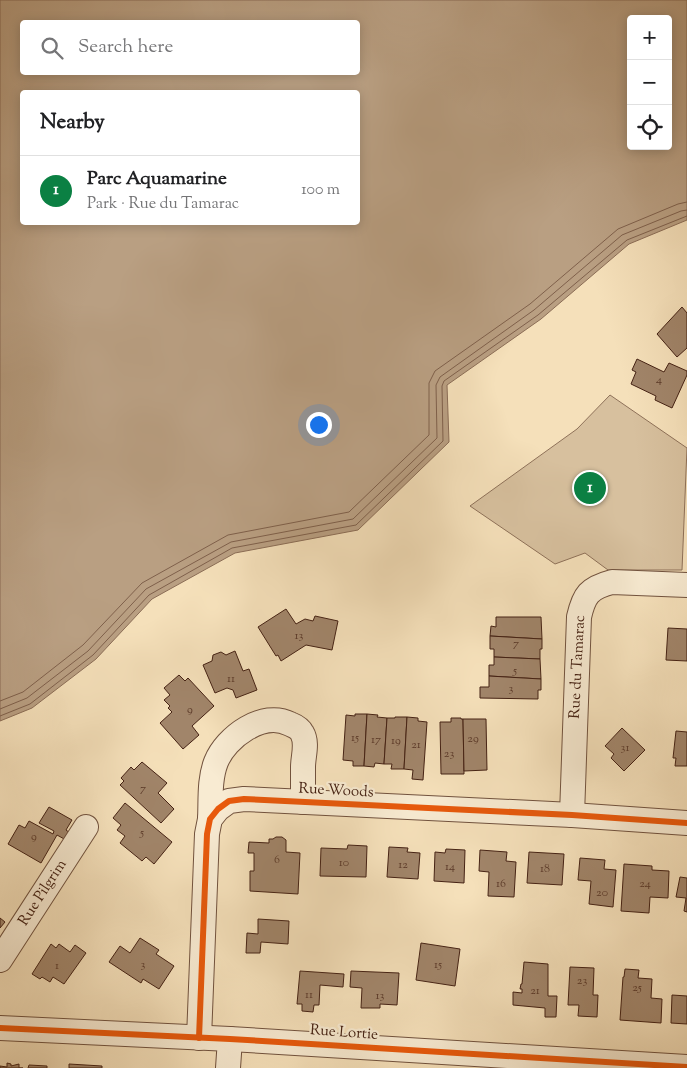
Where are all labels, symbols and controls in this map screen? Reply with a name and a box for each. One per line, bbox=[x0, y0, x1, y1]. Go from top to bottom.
map controls bbox=[627, 15, 672, 150]
button: + bbox=[627, 15, 672, 60]
search box bbox=[20, 20, 360, 75]
icon: search bbox=[38, 34, 66, 62]
text: Search here bbox=[78, 34, 173, 61]
button: − bbox=[627, 60, 672, 105]
button: locate bbox=[627, 105, 672, 150]
text: Nearby bbox=[40, 108, 105, 138]
text: Parc Aquamarine bbox=[87, 166, 227, 193]
text: 1 bbox=[53, 179, 59, 202]
text: 100 m bbox=[301, 179, 340, 202]
text: Park · Rue du Tamarac bbox=[87, 193, 239, 216]
house number: 4 bbox=[656, 371, 662, 389]
your location bbox=[306, 412, 332, 438]
pin: 1 bbox=[574, 469, 606, 507]
street label: Rue du Tamarac bbox=[565, 614, 591, 719]
house number: 13 bbox=[295, 627, 304, 645]
house number: 7 bbox=[513, 635, 519, 653]
house number: 5 bbox=[512, 662, 517, 680]
house number: 11 bbox=[227, 670, 235, 688]
house number: 3 bbox=[509, 680, 514, 698]
house number: 9 bbox=[187, 701, 193, 719]
house number: 15 bbox=[351, 729, 359, 747]
house number: 29 bbox=[467, 730, 479, 748]
house number: 17 bbox=[371, 731, 381, 749]
house number: 19 bbox=[391, 732, 401, 750]
house number: 21 bbox=[411, 736, 421, 754]
house number: 31 bbox=[621, 739, 629, 757]
house number: 23 bbox=[444, 745, 454, 763]
street label: Rue Woods bbox=[298, 779, 374, 803]
house number: 7 bbox=[140, 780, 146, 798]
house number: 5 bbox=[139, 824, 144, 842]
house number: 9 bbox=[31, 828, 37, 846]
house number: 6 bbox=[274, 851, 280, 869]
house number: 10 bbox=[339, 854, 349, 872]
street label: Rue Pilgrim bbox=[14, 855, 73, 930]
house number: 12 bbox=[398, 856, 408, 874]
house number: 14 bbox=[445, 858, 455, 876]
house number: 18 bbox=[540, 860, 550, 878]
house number: 16 bbox=[496, 875, 506, 893]
house number: 24 bbox=[639, 875, 651, 893]
house number: 20 bbox=[596, 884, 608, 902]
house number: 3 bbox=[141, 956, 146, 974]
house number: 15 bbox=[434, 956, 442, 974]
house number: 1 bbox=[55, 957, 59, 975]
house number: 23 bbox=[577, 972, 587, 990]
house number: 25 bbox=[632, 979, 642, 997]
house number: 21 bbox=[530, 982, 540, 1000]
house number: 11 bbox=[305, 986, 313, 1004]
house number: 13 bbox=[376, 987, 385, 1005]
street label: Rue Lortie bbox=[309, 1020, 379, 1046]

